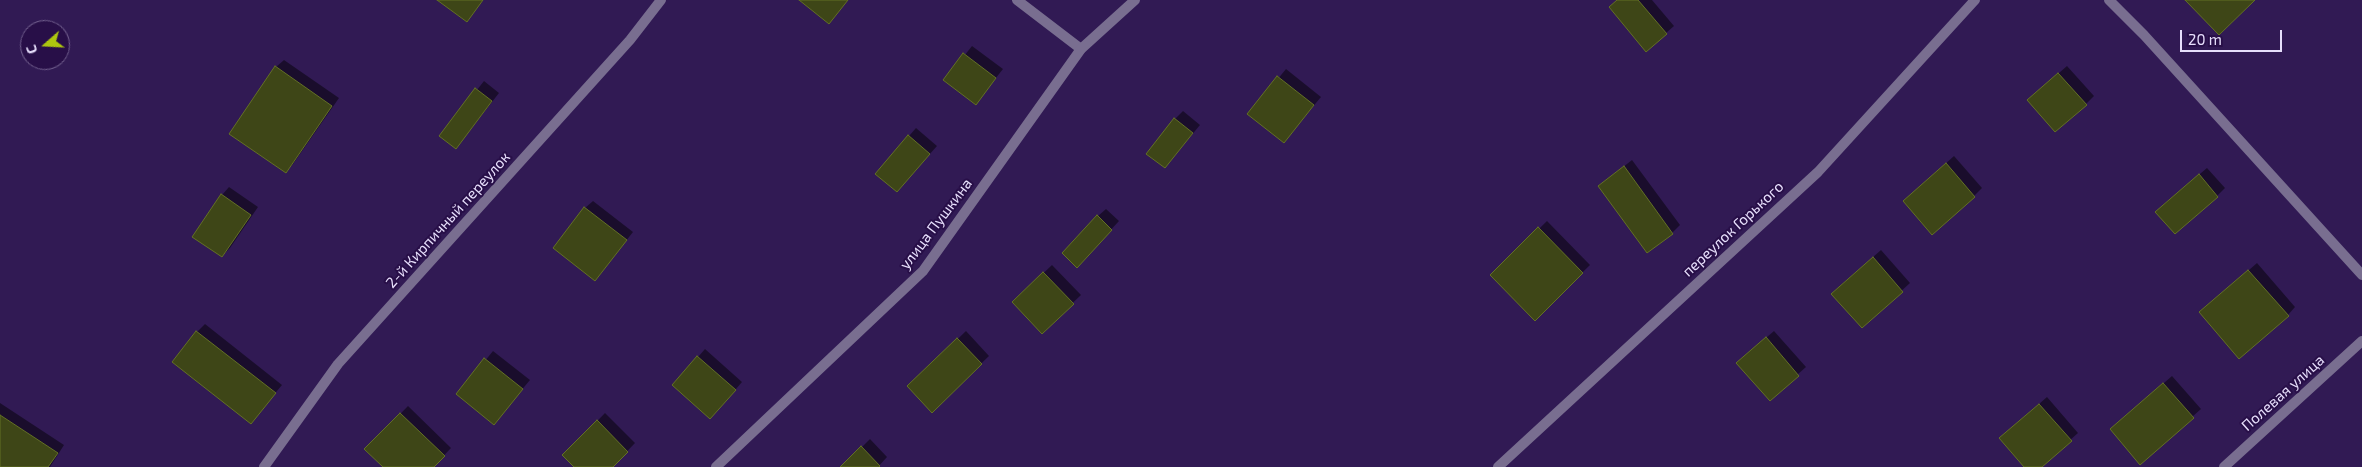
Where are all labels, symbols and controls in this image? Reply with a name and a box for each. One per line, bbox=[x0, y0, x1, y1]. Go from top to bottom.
north arrow bbox=[20, 20, 70, 70]
scale bar bbox=[2182, 20, 2284, 52]
text: 20 m bbox=[2188, 30, 2222, 48]
text: С bbox=[22, 43, 41, 56]
street label: 2-й Кирпичный переулок bbox=[382, 148, 514, 292]
street label: улица Пушкина bbox=[896, 175, 976, 273]
street label: переулок Горького bbox=[1679, 177, 1787, 281]
street label: Полевая улица bbox=[2238, 351, 2328, 435]

